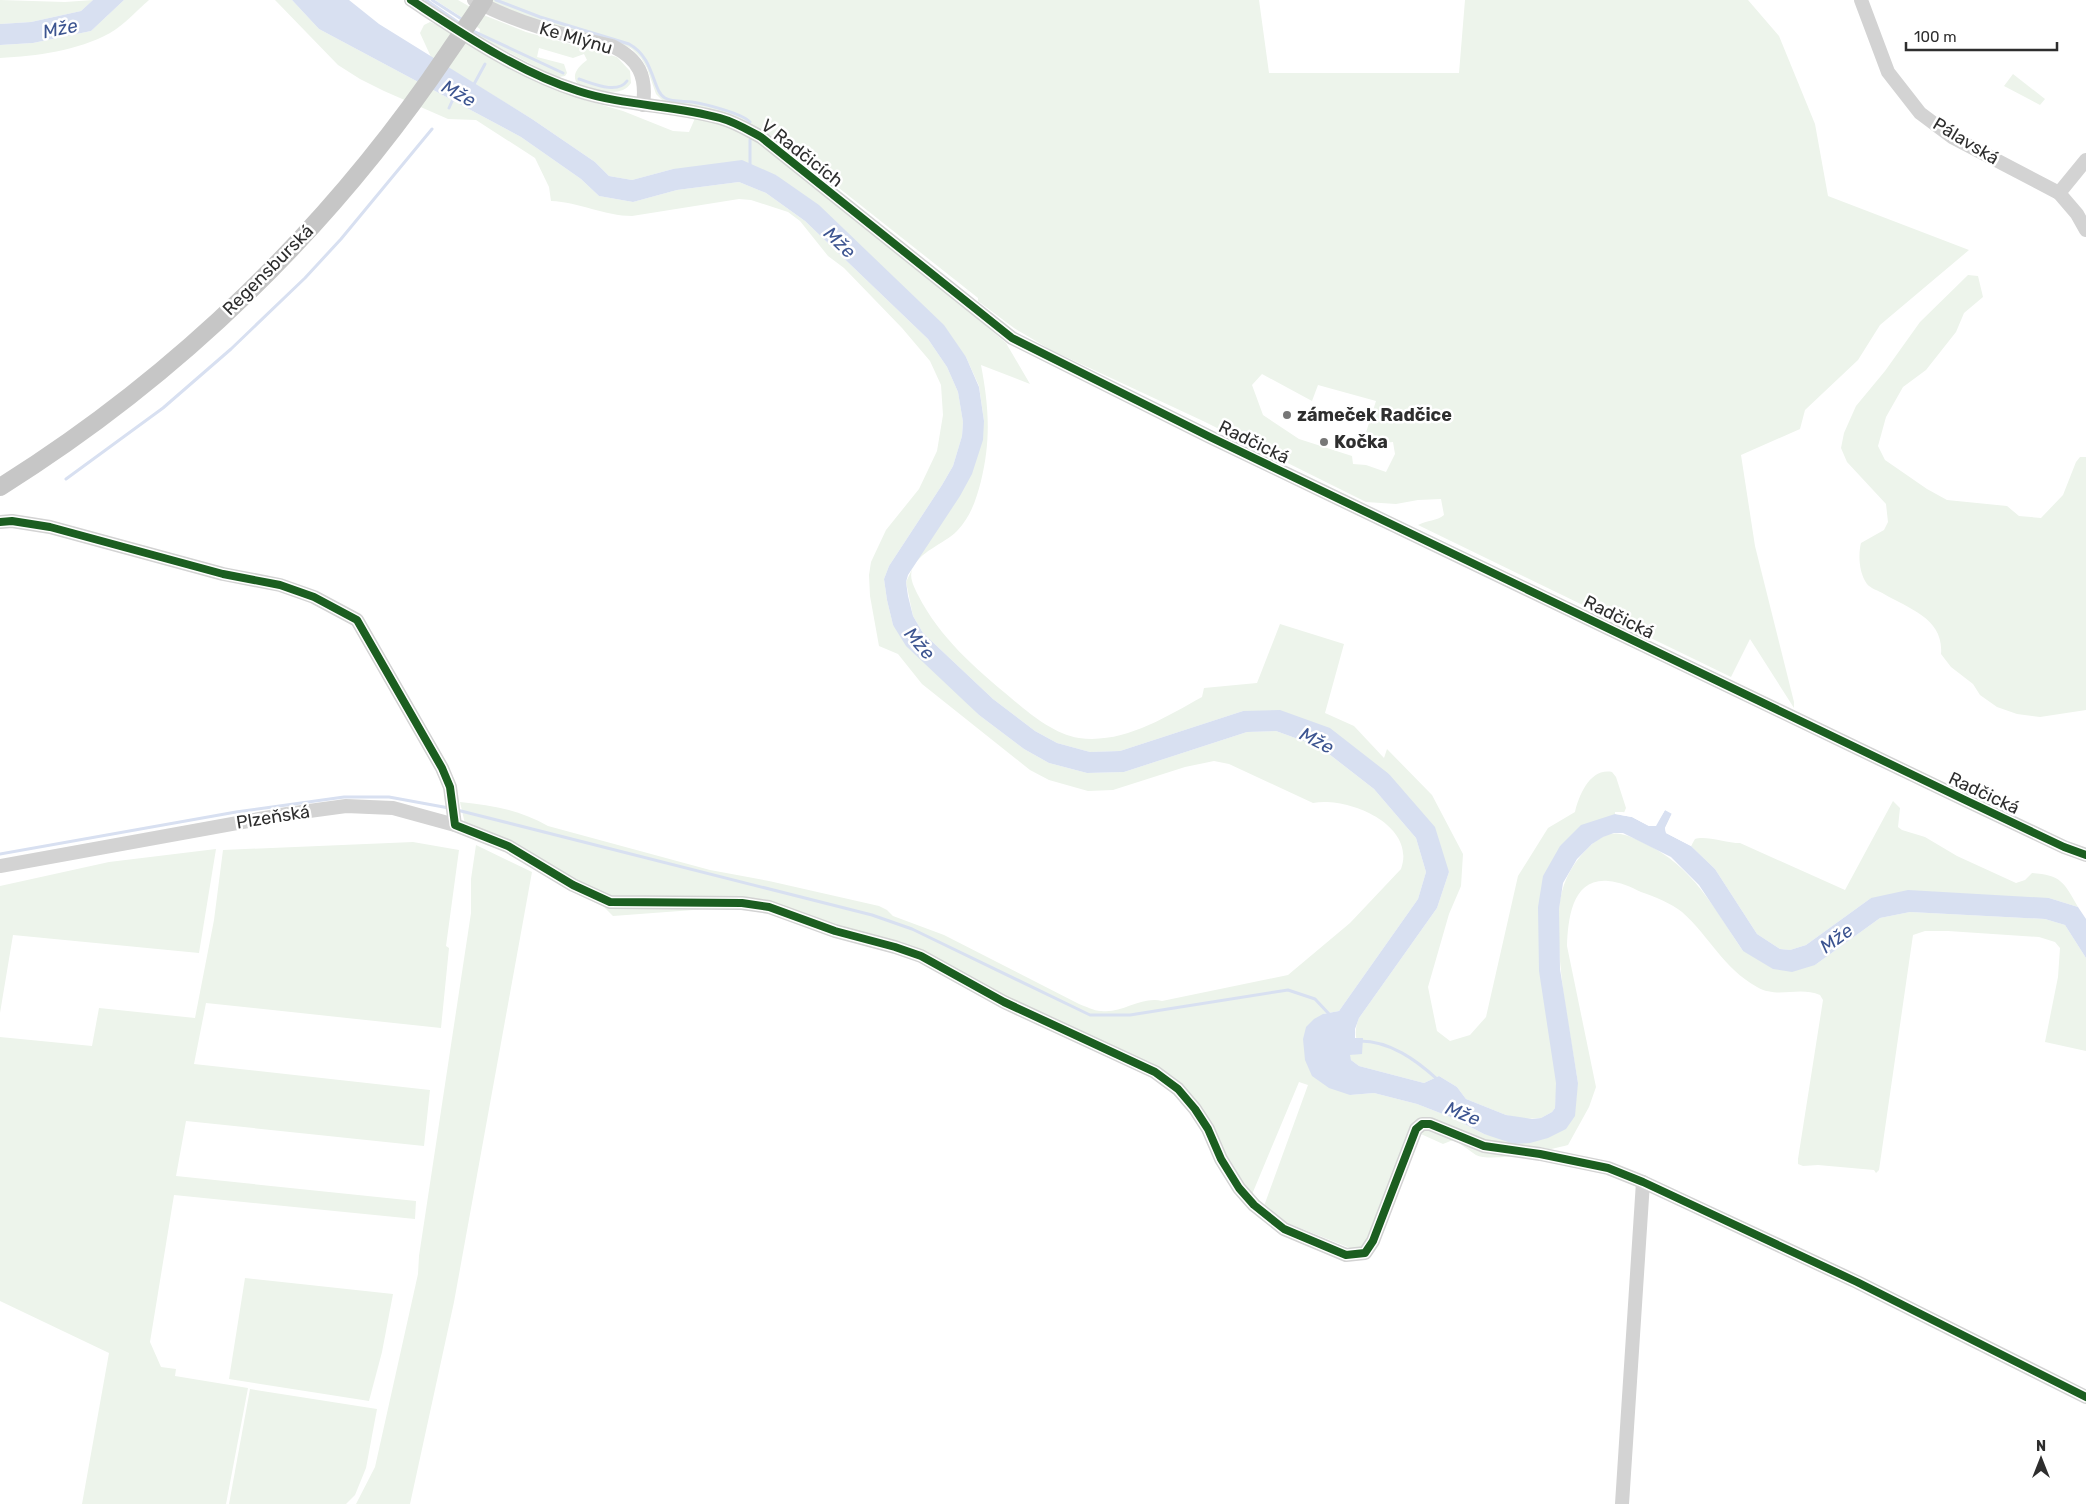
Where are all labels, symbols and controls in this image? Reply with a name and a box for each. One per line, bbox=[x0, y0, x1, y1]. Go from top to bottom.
water label: Mže bbox=[40, 13, 80, 43]
street label: Ke Mlýnu bbox=[537, 17, 615, 59]
scale bar bbox=[1906, 20, 2057, 52]
text: 100 m bbox=[1914, 28, 1956, 46]
water label: Mže bbox=[438, 75, 480, 112]
street label: Pálavská bbox=[1929, 113, 2003, 169]
street label: V Radčicích bbox=[757, 114, 847, 192]
street label: Regensburská bbox=[218, 220, 318, 320]
water label: Mže bbox=[819, 222, 861, 263]
place label: zámeček Radčice bbox=[1297, 404, 1452, 426]
marker: zámeček Radčice bbox=[1281, 409, 1293, 421]
street label: Radčická bbox=[1215, 416, 1293, 468]
place label: Kočka bbox=[1334, 431, 1388, 453]
marker: Kočka bbox=[1318, 436, 1330, 448]
street label: Radčická bbox=[1580, 591, 1658, 643]
water label: Mže bbox=[899, 622, 940, 664]
water label: Mže bbox=[1296, 722, 1338, 759]
street label: Radčická bbox=[1945, 767, 2023, 819]
street label: Plzeňská bbox=[235, 800, 311, 834]
water label: Mže bbox=[1815, 919, 1858, 958]
water label: Mže bbox=[1442, 1096, 1484, 1131]
north arrow bbox=[2016, 1434, 2066, 1484]
text: N bbox=[2036, 1438, 2046, 1455]

